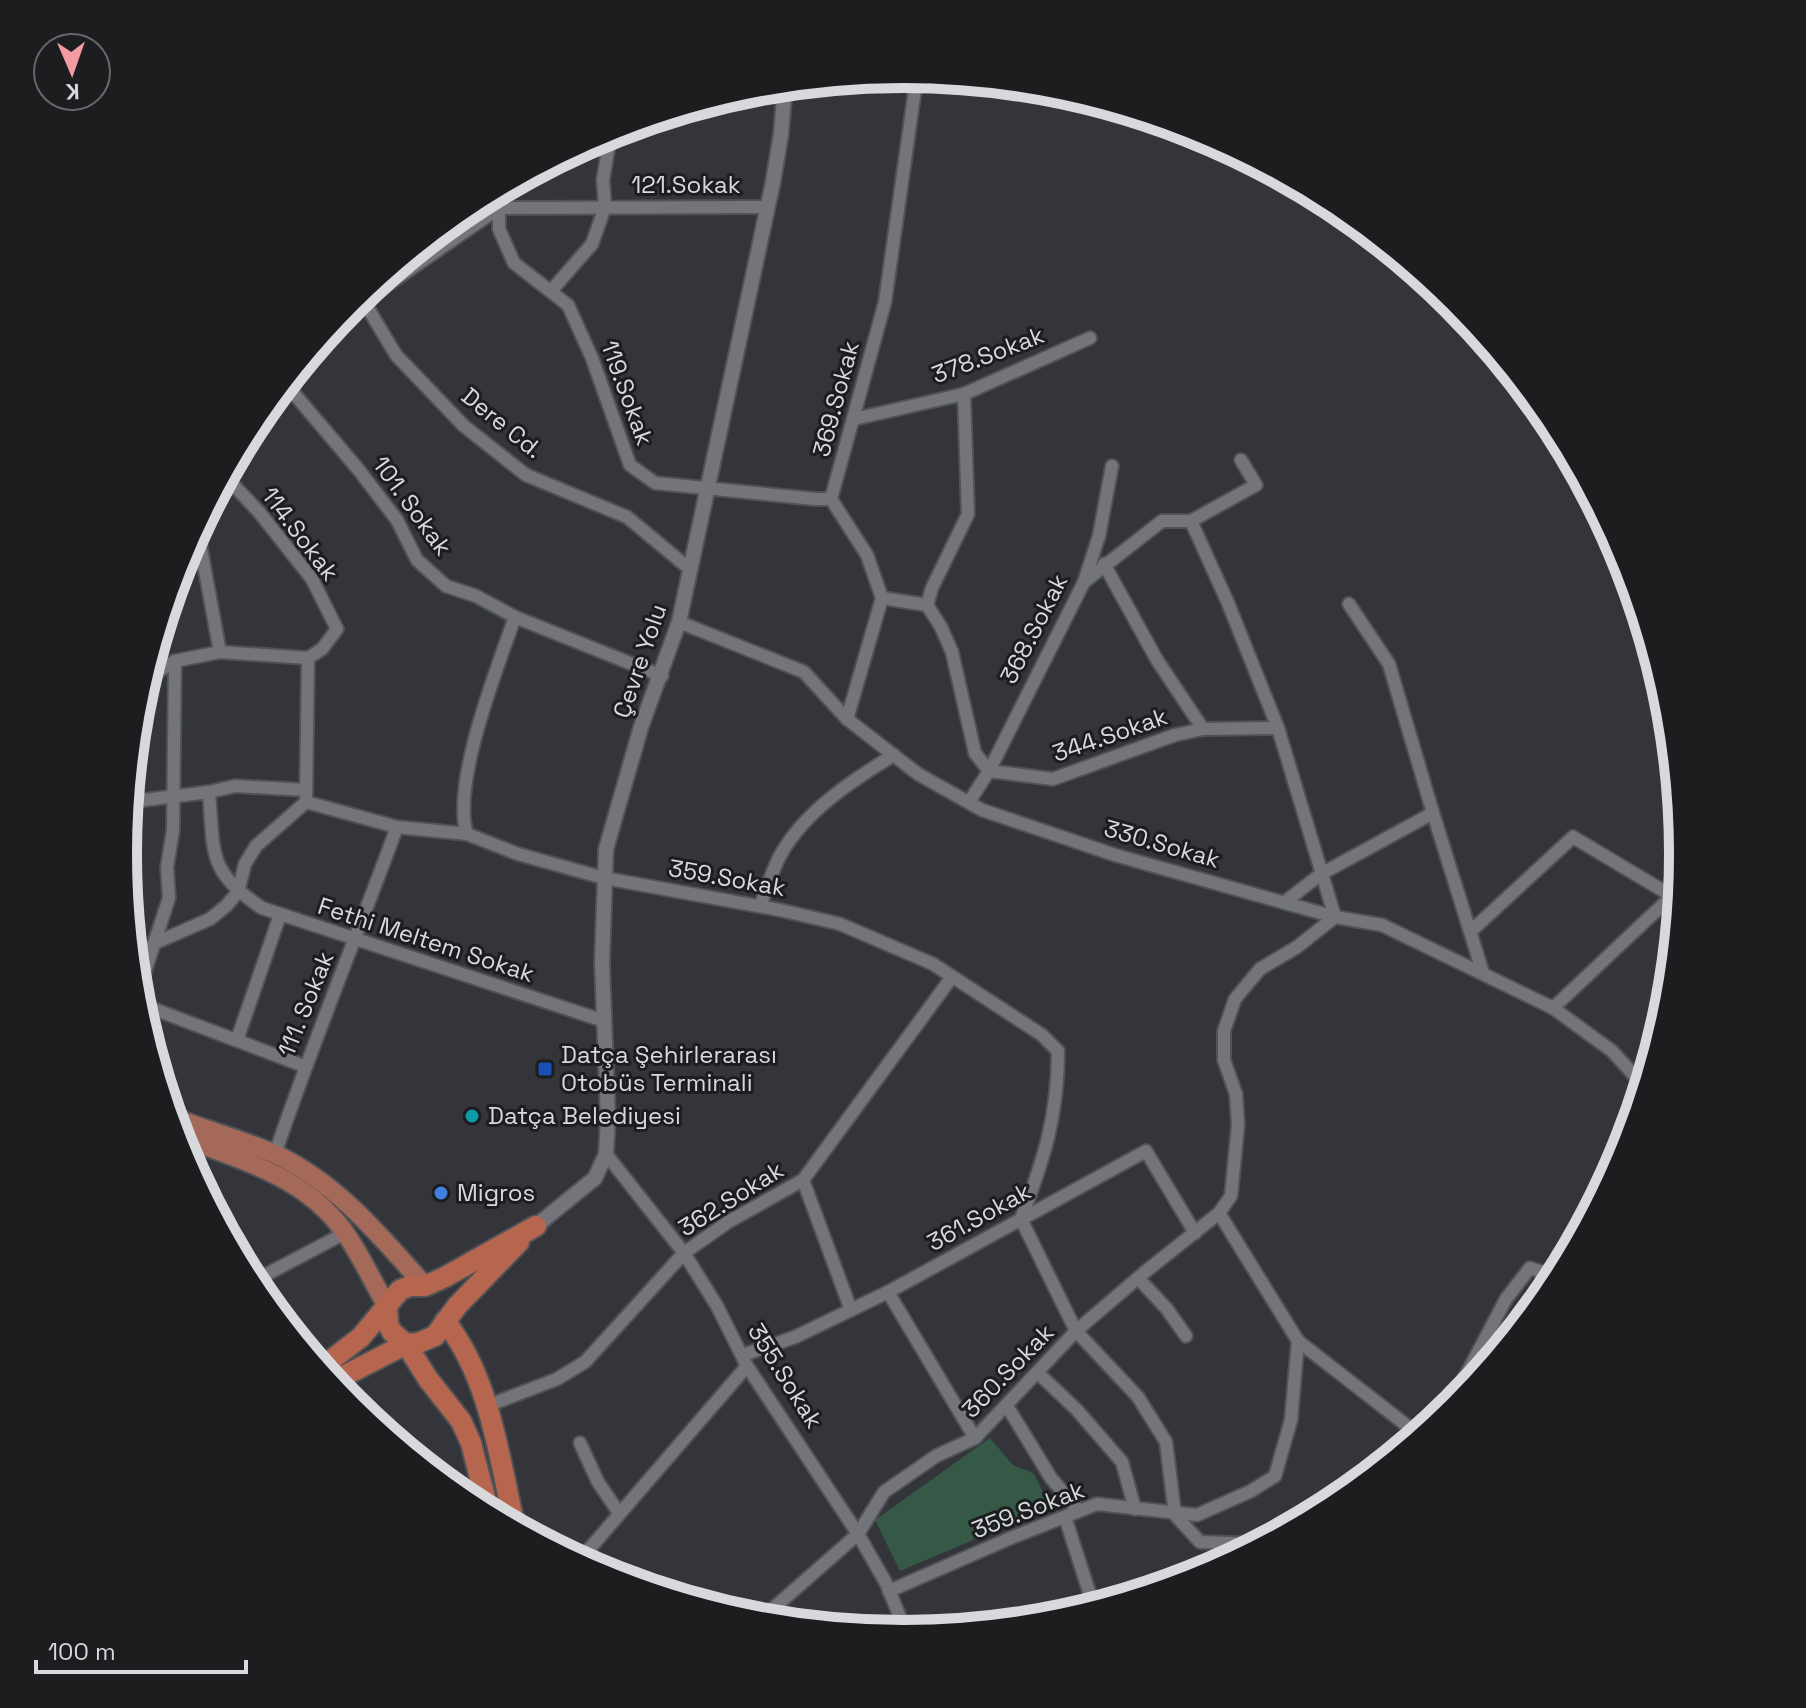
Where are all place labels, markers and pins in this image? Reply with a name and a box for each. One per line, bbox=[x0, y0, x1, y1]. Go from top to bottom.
place label: Datça Şehirlerarası Otobüs Terminali bbox=[561, 1039, 777, 1098]
marker: Datça Şehirlerarası Otobüs Terminali bbox=[536, 1060, 554, 1078]
place label: Datça Belediyesi bbox=[488, 1100, 681, 1131]
marker: Datça Belediyesi bbox=[463, 1107, 481, 1125]
place label: Migros bbox=[457, 1177, 535, 1208]
marker: Migros bbox=[432, 1184, 450, 1202]

